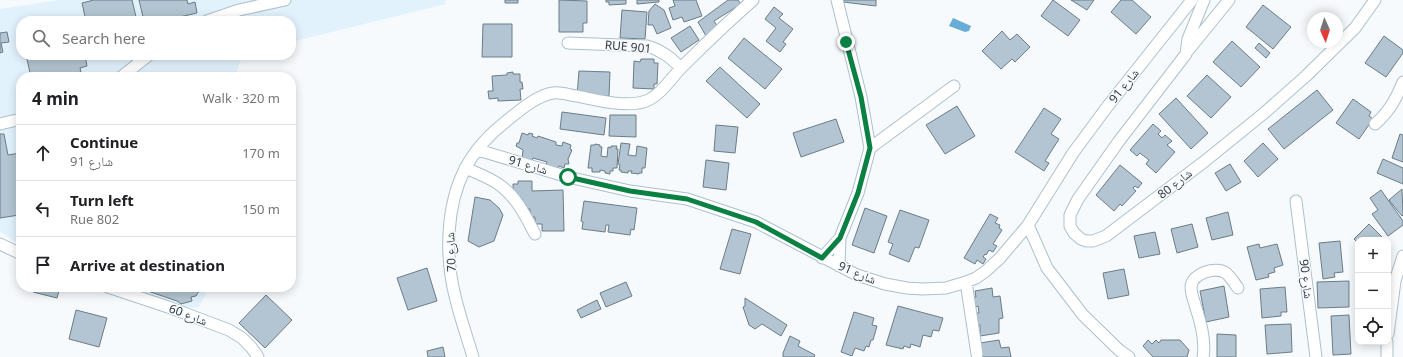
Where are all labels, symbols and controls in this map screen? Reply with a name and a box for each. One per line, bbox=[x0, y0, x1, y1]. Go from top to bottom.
north arrow bbox=[1307, 12, 1343, 48]
search box bbox=[16, 16, 296, 60]
icon: search bbox=[30, 27, 52, 49]
text: Search here bbox=[62, 28, 145, 48]
route end bbox=[837, 33, 855, 51]
street label: RUE 901 bbox=[604, 36, 652, 57]
street label: شارع 91 bbox=[1105, 65, 1143, 106]
text: 4 min bbox=[32, 87, 79, 110]
text: Walk · 320 m bbox=[202, 89, 280, 107]
text: Continue bbox=[70, 132, 138, 152]
icon: ahead bbox=[32, 142, 54, 164]
text: 170 m bbox=[242, 144, 280, 162]
street label: شارع 91 bbox=[507, 151, 550, 178]
text: شارع 91 bbox=[70, 152, 113, 170]
street label: شارع 80 bbox=[1154, 165, 1196, 203]
route start bbox=[559, 168, 577, 186]
text: Turn left bbox=[70, 190, 134, 210]
icon: left bbox=[32, 198, 54, 220]
text: 150 m bbox=[242, 200, 280, 218]
text: Rue 802 bbox=[70, 210, 119, 228]
street label: شارع 70 bbox=[441, 232, 460, 272]
map controls bbox=[1355, 237, 1391, 345]
button: + bbox=[1355, 237, 1391, 273]
icon: arrive bbox=[32, 254, 54, 276]
text: Arrive at destination bbox=[70, 255, 225, 275]
street label: شارع 91 bbox=[836, 257, 879, 288]
street label: شارع 90 bbox=[1296, 258, 1317, 300]
button: − bbox=[1355, 273, 1391, 309]
street label: شارع 60 bbox=[167, 299, 210, 330]
button: locate bbox=[1355, 309, 1391, 345]

